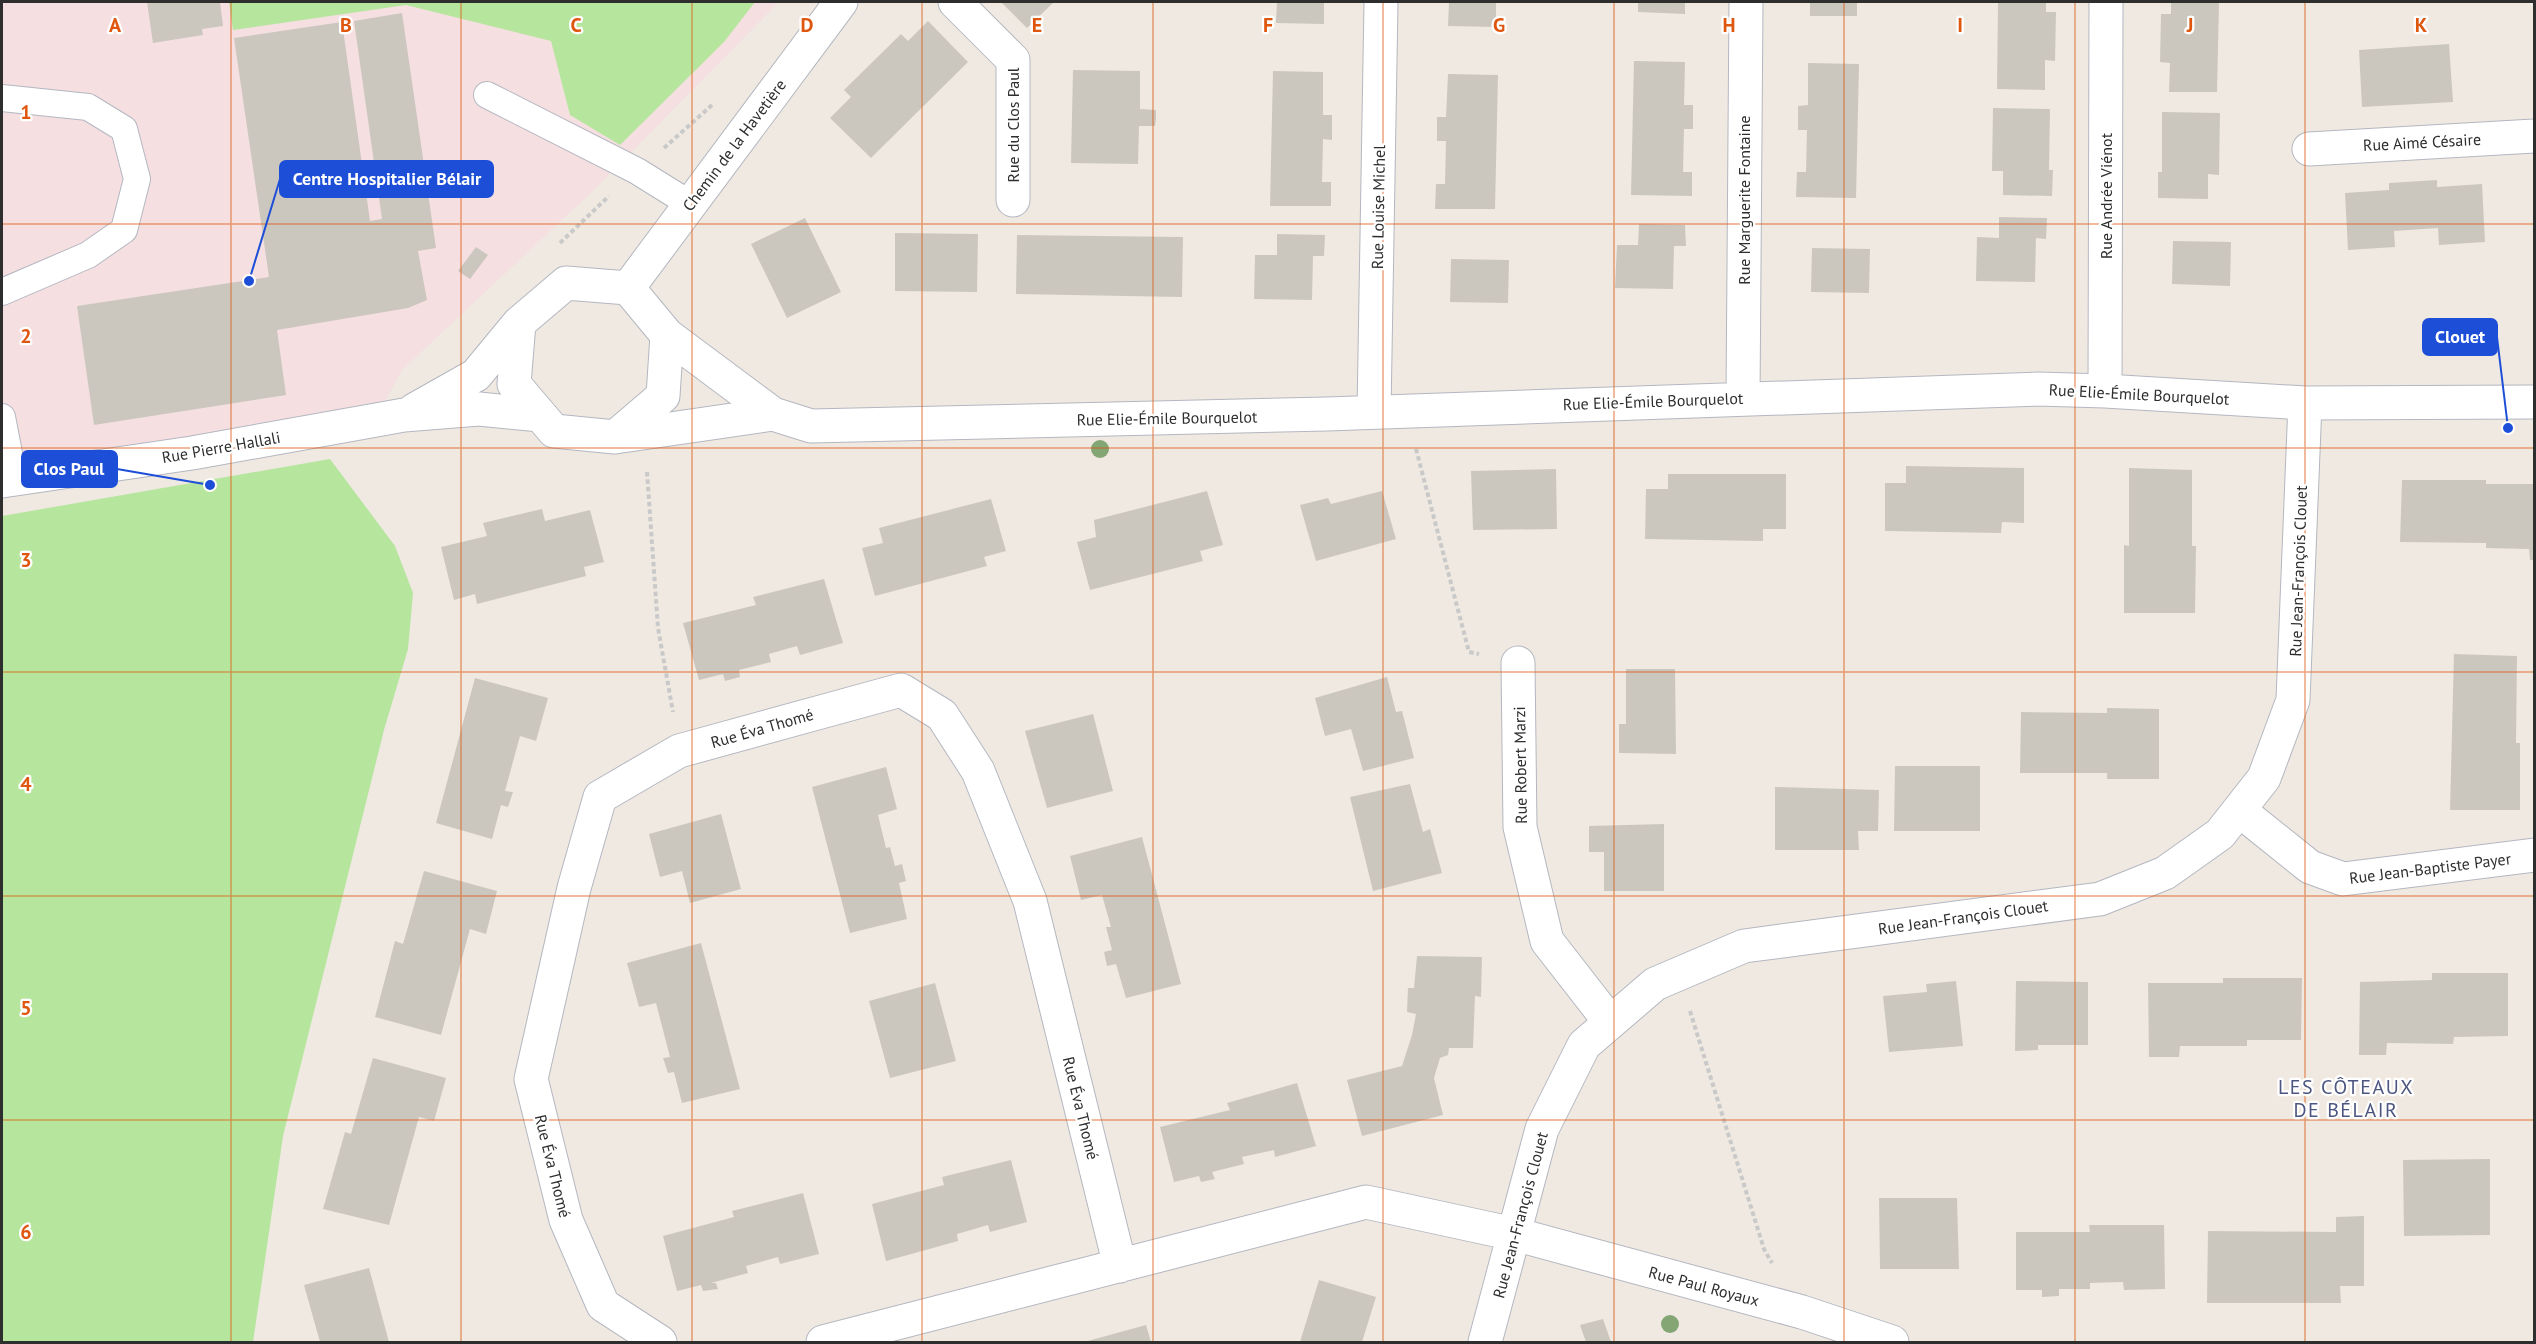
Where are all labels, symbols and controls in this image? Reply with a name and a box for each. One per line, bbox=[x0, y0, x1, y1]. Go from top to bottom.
text: A bbox=[109, 12, 122, 38]
text: B bbox=[340, 12, 352, 38]
text: C bbox=[570, 12, 582, 38]
text: D bbox=[801, 12, 814, 38]
text: E bbox=[1032, 12, 1042, 38]
text: F bbox=[1263, 12, 1273, 38]
text: G bbox=[1493, 12, 1505, 38]
text: H bbox=[1722, 12, 1736, 38]
text: I bbox=[1957, 12, 1963, 38]
text: J bbox=[2186, 12, 2193, 38]
text: K bbox=[2415, 12, 2428, 38]
street label: Rue du Clos Paul bbox=[1003, 67, 1023, 182]
street label: Chemin de la Havetière bbox=[678, 75, 790, 215]
text: 1 bbox=[20, 99, 32, 125]
street label: Rue Marguerite Fontaine bbox=[1734, 115, 1754, 285]
street label: Rue Aimé Césaire bbox=[2362, 129, 2482, 155]
street label: Rue Andrée Viénot bbox=[2096, 132, 2116, 259]
street label: Rue Louise Michel bbox=[1367, 144, 1389, 269]
callout: Centre Hospitalier Bélair bbox=[280, 161, 493, 197]
text: Centre Hospitalier Bélair bbox=[293, 167, 482, 190]
callout: Clouet bbox=[2423, 319, 2497, 355]
text: 2 bbox=[20, 323, 32, 349]
text: Clouet bbox=[2435, 325, 2486, 348]
street label: Rue Elie-Émile Bourquelot bbox=[2048, 379, 2230, 409]
street label: Rue Elie-Émile Bourquelot bbox=[1562, 388, 1744, 414]
street label: Rue Elie-Émile Bourquelot bbox=[1076, 406, 1258, 430]
street label: Rue Pierre Hallali bbox=[160, 427, 282, 467]
callout: Clos Paul bbox=[22, 451, 117, 487]
text: Clos Paul bbox=[34, 457, 105, 480]
street label: Rue Jean-François Clouet bbox=[2285, 484, 2311, 657]
text: 3 bbox=[20, 547, 32, 573]
street label: Rue Éva Thomé bbox=[708, 704, 816, 752]
street label: Rue Robert Marzi bbox=[1509, 706, 1531, 824]
text: 4 bbox=[20, 771, 32, 797]
street label: Rue Jean-Baptiste Payer bbox=[2348, 848, 2513, 888]
street label: Rue Jean-François Clouet bbox=[1877, 895, 2050, 939]
text: 5 bbox=[20, 995, 32, 1021]
street label: Rue Éva Thomé bbox=[1059, 1054, 1103, 1162]
district label: LES CÔTEAUX DE BÉLAIR bbox=[2278, 1074, 2414, 1123]
street label: Rue Éva Thomé bbox=[531, 1112, 575, 1220]
street label: Rue Jean-François Clouet bbox=[1488, 1129, 1552, 1300]
text: 6 bbox=[20, 1219, 32, 1245]
street label: Rue Paul Royaux bbox=[1647, 1262, 1761, 1310]

